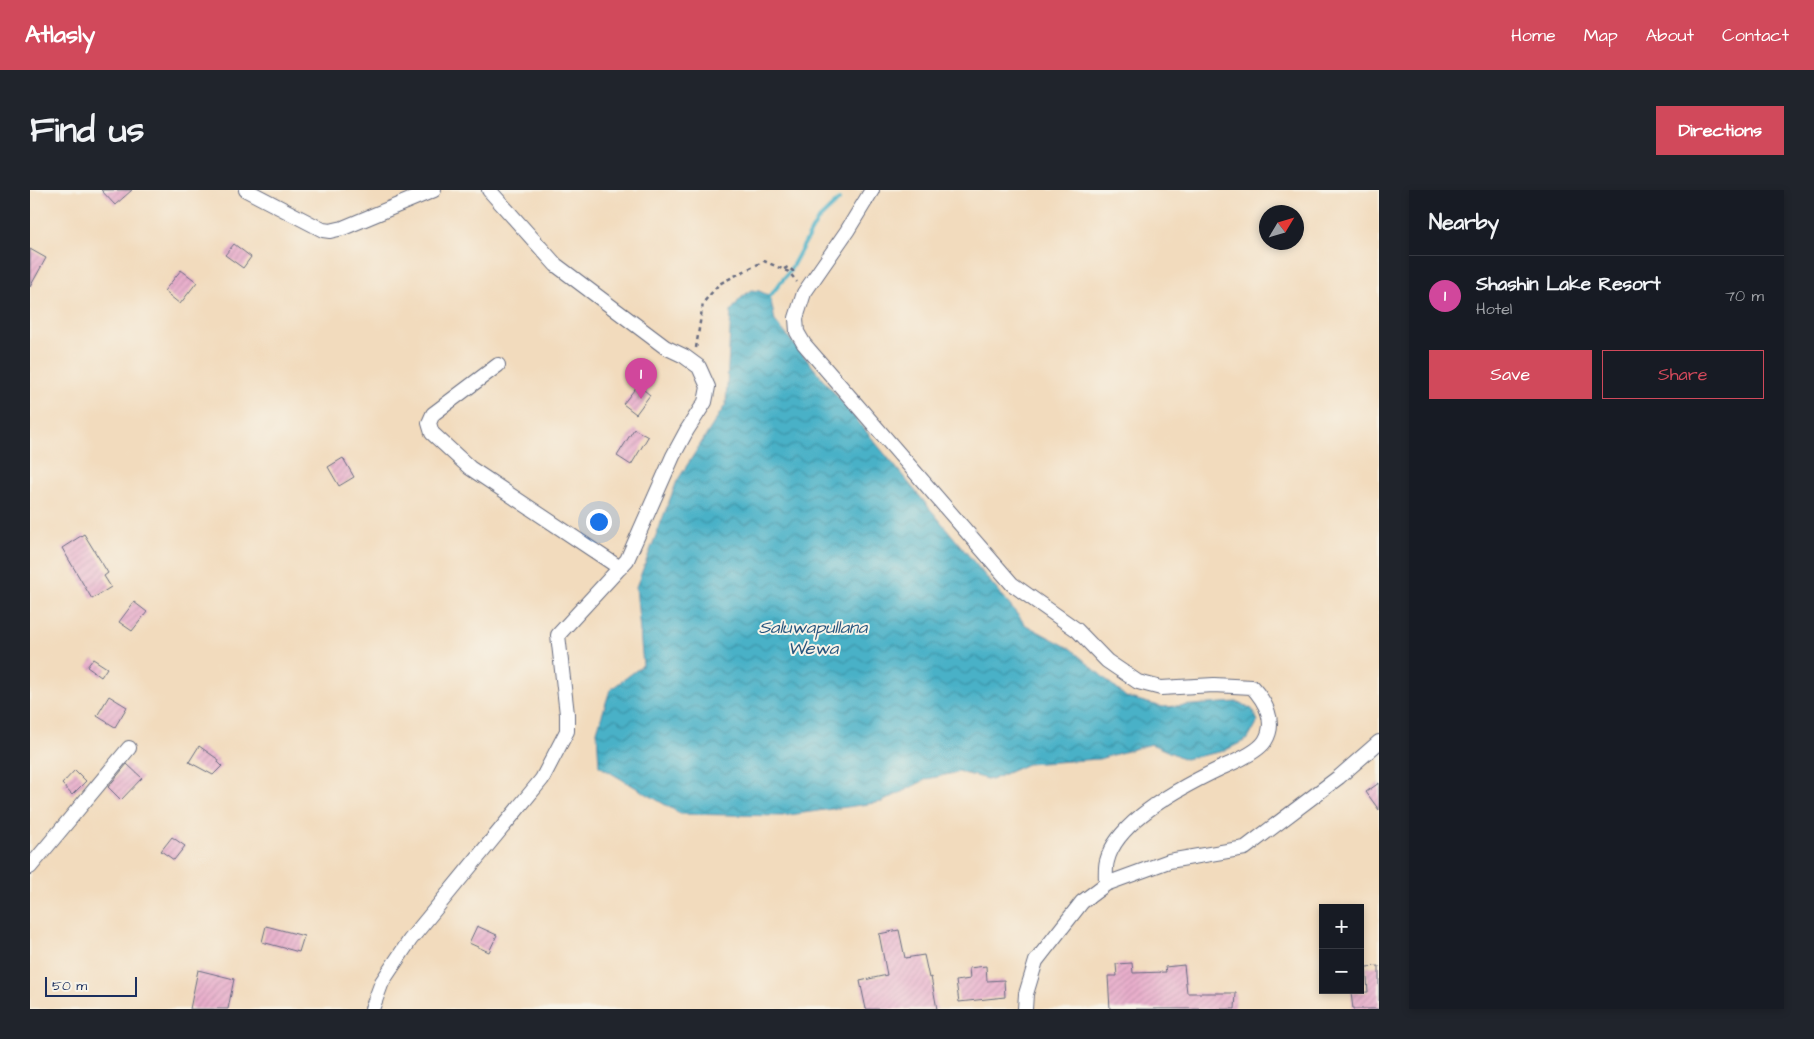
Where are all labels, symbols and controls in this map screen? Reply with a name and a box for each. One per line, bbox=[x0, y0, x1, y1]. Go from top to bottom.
text: Atlasly bbox=[25, 18, 95, 52]
text: Home bbox=[1511, 23, 1556, 48]
text: Map bbox=[1584, 23, 1618, 48]
text: About bbox=[1646, 23, 1694, 48]
text: Contact bbox=[1722, 23, 1789, 48]
text: Find us bbox=[30, 106, 144, 155]
button: Directions bbox=[1656, 106, 1784, 155]
north arrow bbox=[1259, 205, 1304, 250]
text: Nearby bbox=[1429, 208, 1499, 237]
text: Shashin Lake Resort bbox=[1476, 271, 1661, 298]
text: 1 bbox=[1444, 285, 1446, 307]
text: 70 m bbox=[1725, 285, 1764, 307]
text: Hotel bbox=[1476, 298, 1512, 320]
button: Save bbox=[1429, 350, 1592, 399]
button: Share bbox=[1602, 350, 1764, 399]
pin: 1 bbox=[625, 358, 657, 399]
your location bbox=[586, 509, 612, 535]
water label: Saluwapullana Wewa bbox=[759, 615, 868, 661]
map controls bbox=[1319, 904, 1364, 994]
button: + bbox=[1319, 904, 1364, 949]
button: − bbox=[1319, 949, 1364, 994]
scale bar bbox=[45, 974, 138, 997]
text: 50 m bbox=[52, 976, 87, 996]

